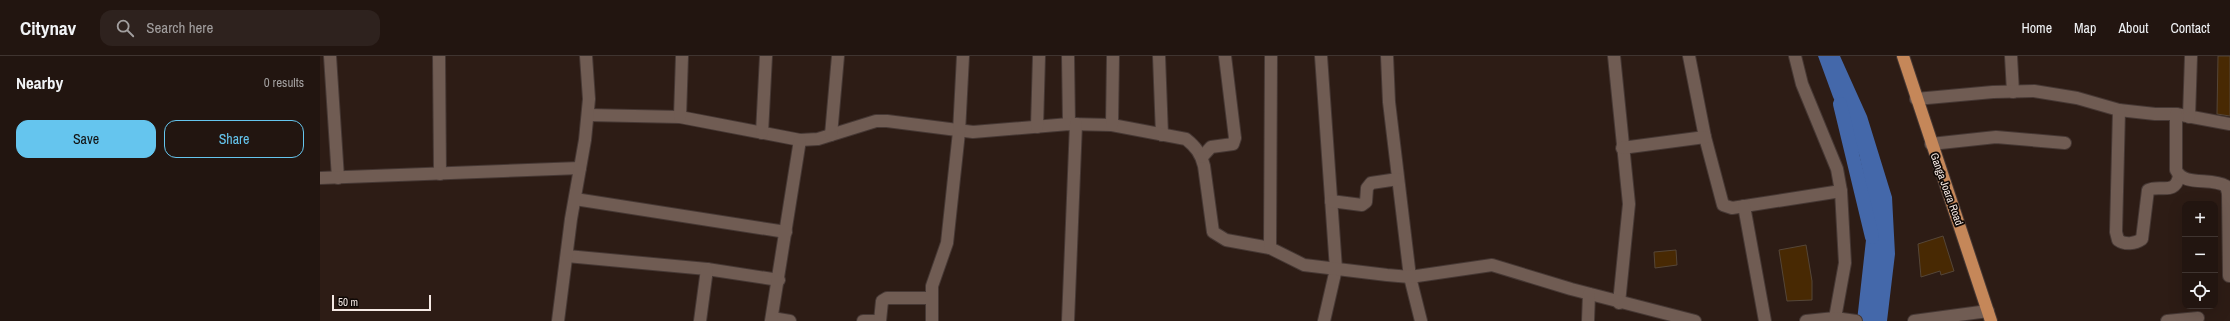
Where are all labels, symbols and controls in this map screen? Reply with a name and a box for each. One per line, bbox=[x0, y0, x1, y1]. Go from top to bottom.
search box bbox=[100, 10, 380, 46]
text: Citynav bbox=[20, 15, 76, 41]
icon: search bbox=[114, 17, 136, 39]
text: Search here bbox=[146, 17, 213, 38]
text: Home bbox=[2021, 19, 2052, 37]
text: Map bbox=[2074, 19, 2096, 37]
text: About bbox=[2118, 19, 2148, 37]
text: Contact bbox=[2170, 19, 2210, 37]
text: Nearby bbox=[16, 71, 63, 94]
text: 0 results bbox=[264, 74, 304, 91]
button: Save bbox=[16, 120, 156, 158]
button: Share bbox=[164, 120, 304, 158]
street label: Ganga Joara Road bbox=[1927, 151, 1967, 227]
map controls bbox=[2182, 201, 2218, 309]
button: + bbox=[2182, 201, 2218, 237]
button: − bbox=[2182, 237, 2218, 273]
button: locate bbox=[2182, 273, 2218, 309]
scale bar bbox=[332, 293, 431, 312]
text: 50 m bbox=[338, 295, 358, 309]

